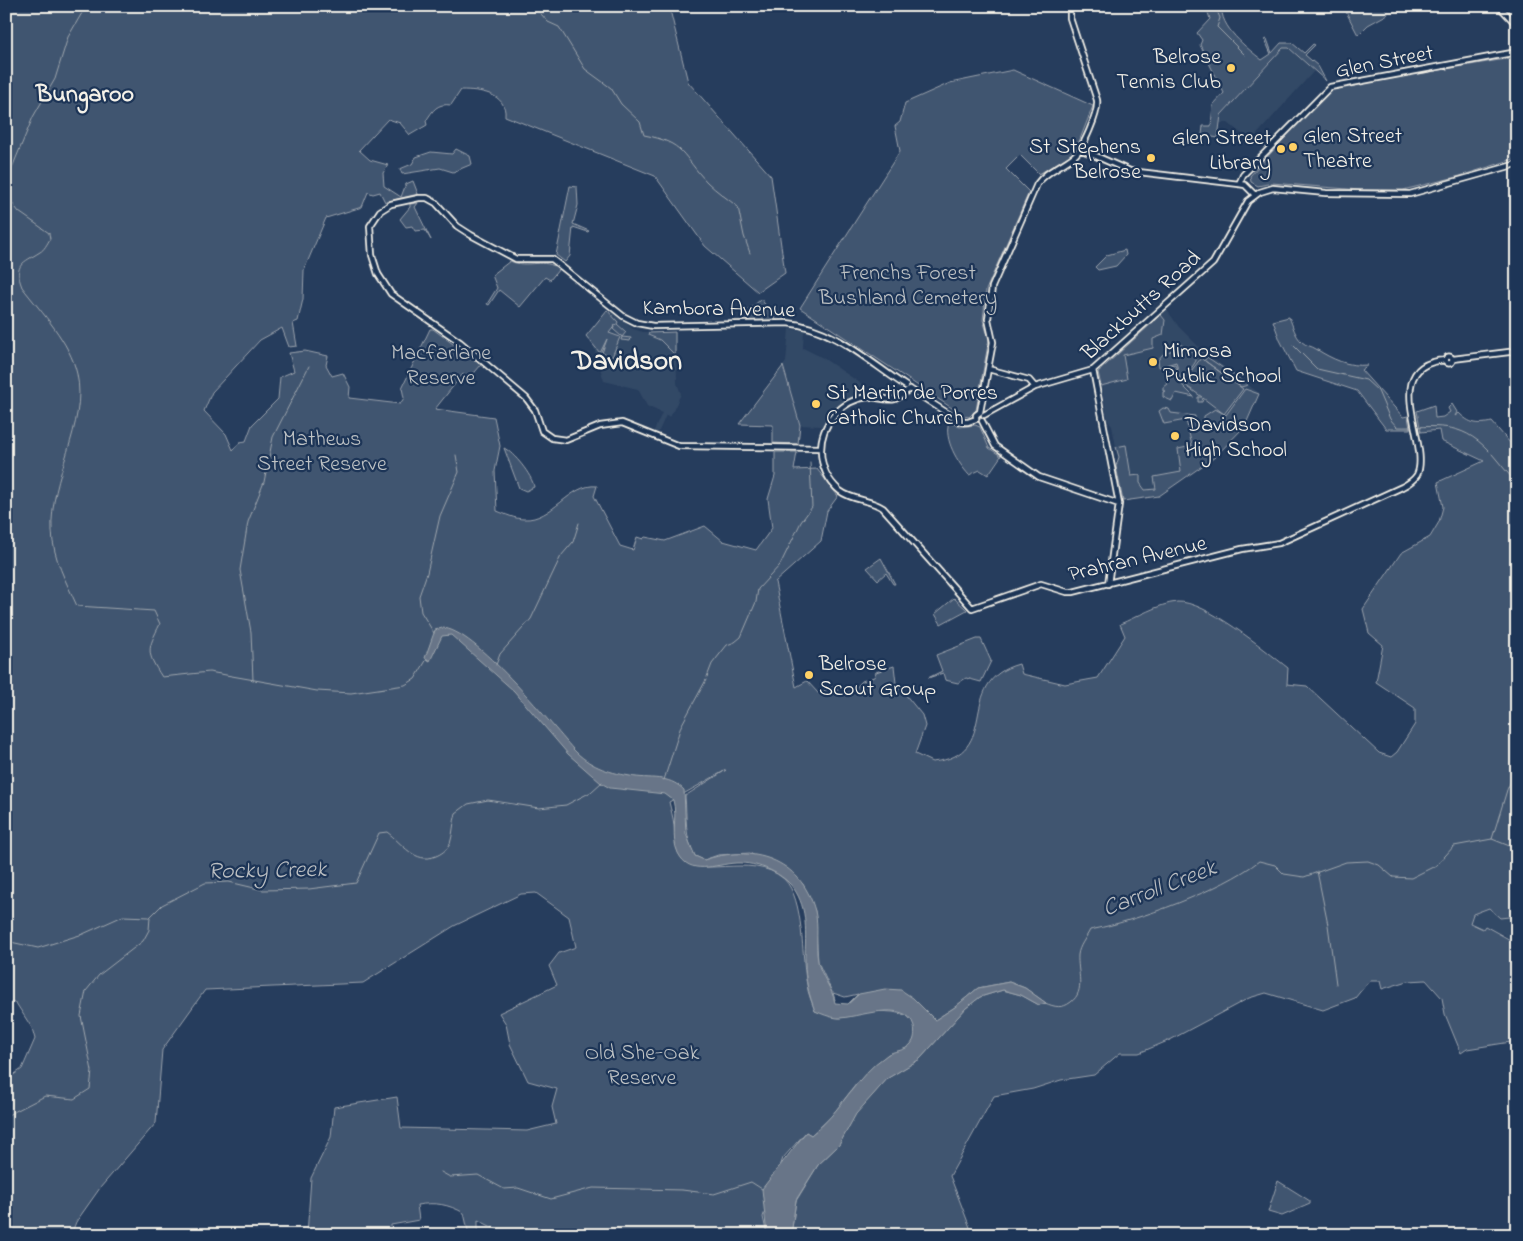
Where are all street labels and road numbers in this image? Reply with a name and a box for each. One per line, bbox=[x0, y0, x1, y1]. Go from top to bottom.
street label: Glen Street bbox=[1333, 38, 1437, 88]
street label: Blackbutts Road bbox=[1074, 244, 1209, 370]
street label: Kambora Avenue bbox=[642, 293, 796, 327]
street label: Prahran Avenue bbox=[1065, 528, 1210, 591]

